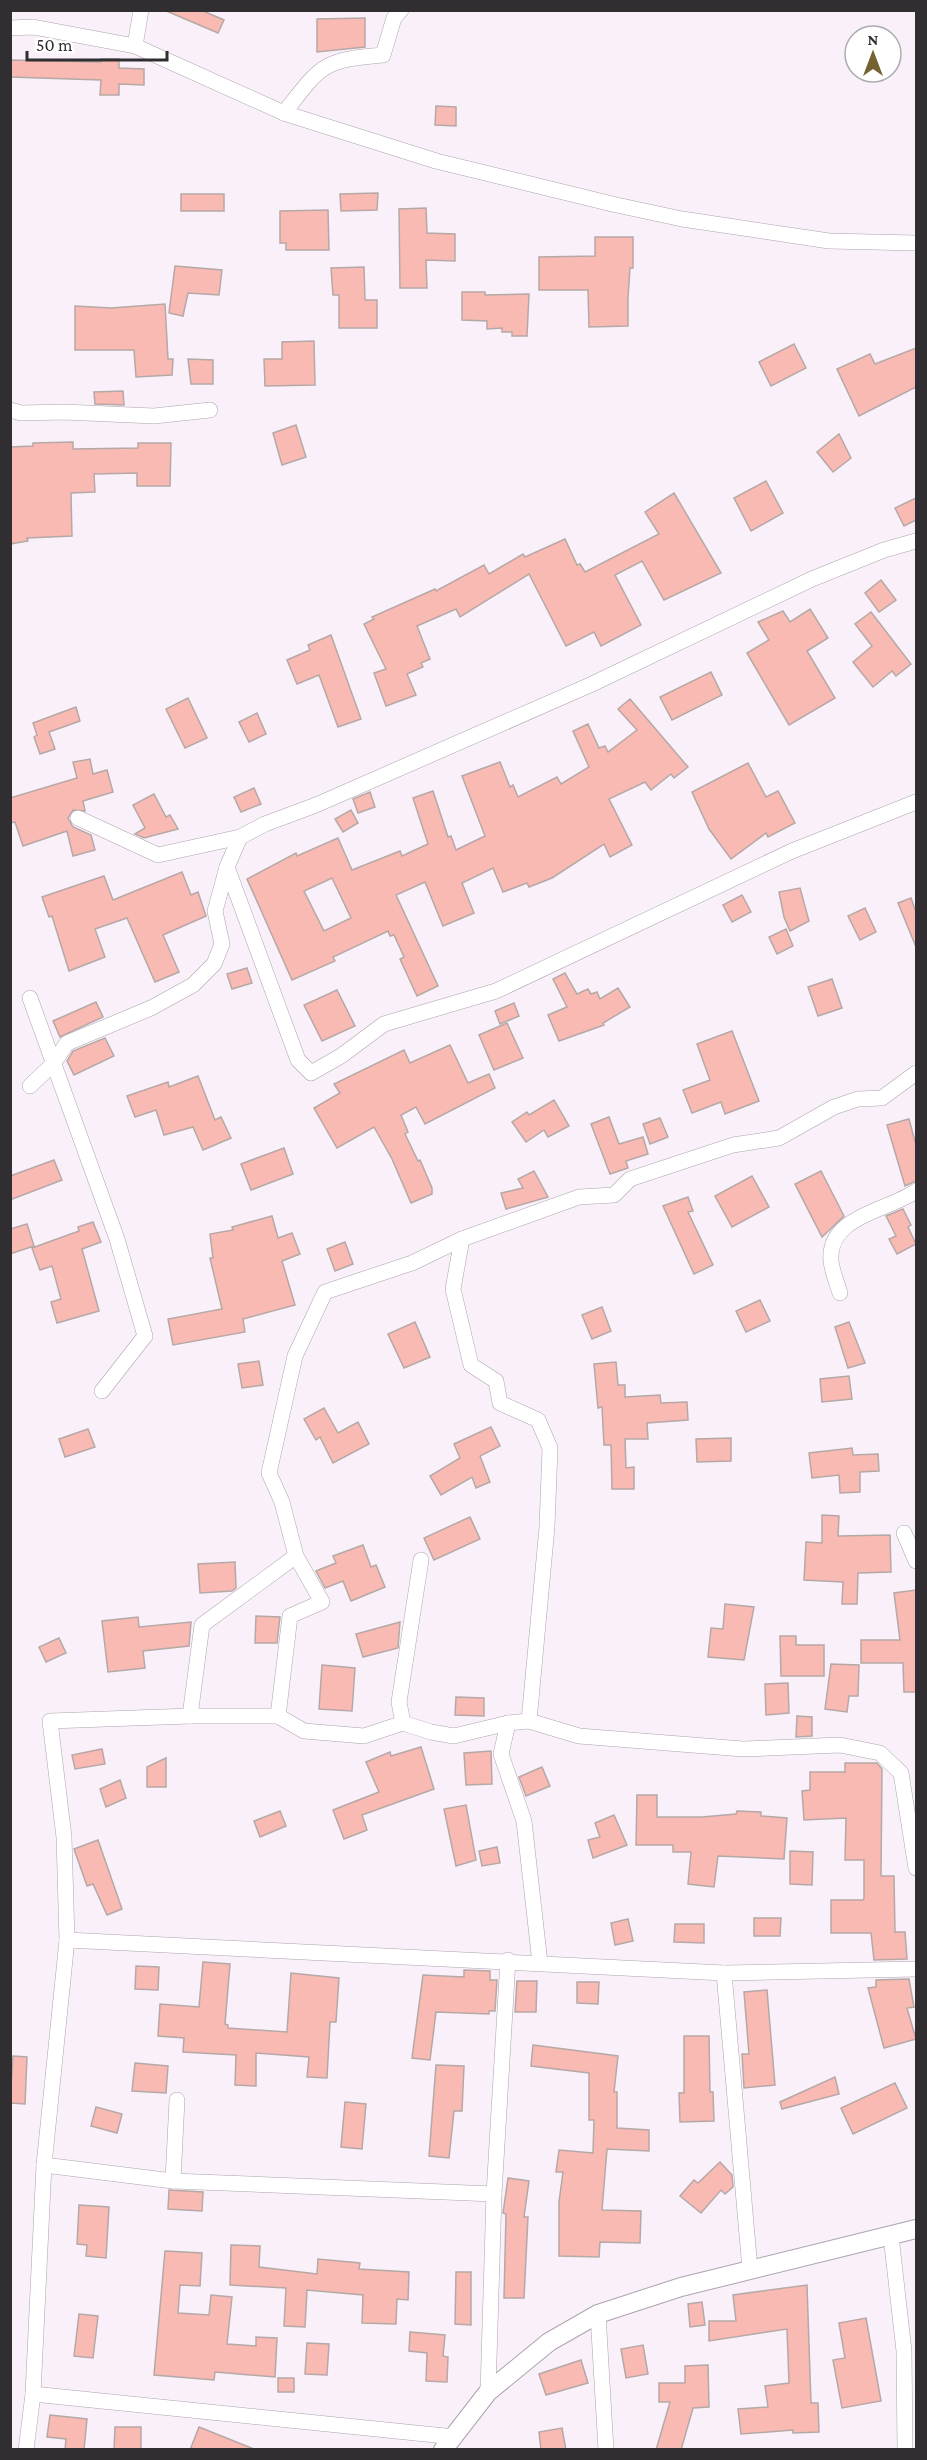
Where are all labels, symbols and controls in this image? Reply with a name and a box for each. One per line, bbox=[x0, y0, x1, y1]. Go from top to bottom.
scale bar bbox=[27, 24, 166, 62]
north arrow bbox=[843, 24, 903, 84]
text: N bbox=[868, 31, 879, 48]
text: 50 m bbox=[36, 35, 73, 55]

